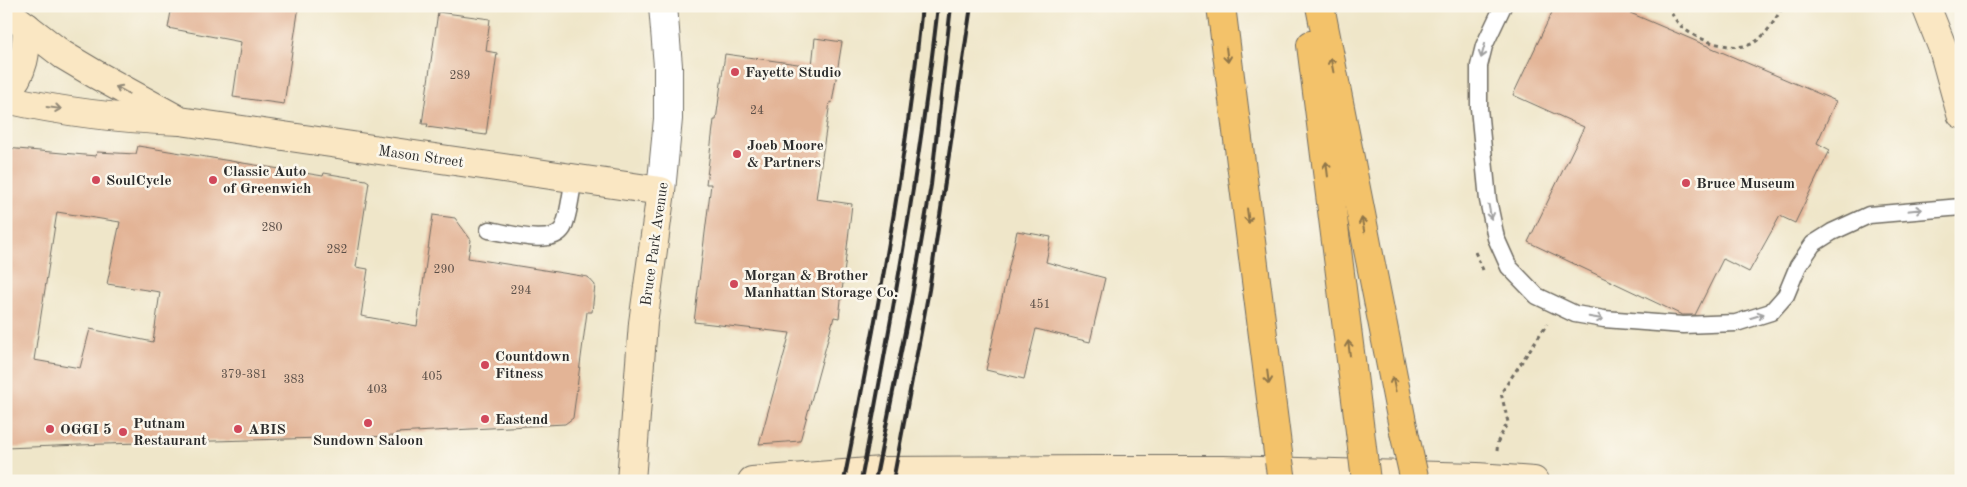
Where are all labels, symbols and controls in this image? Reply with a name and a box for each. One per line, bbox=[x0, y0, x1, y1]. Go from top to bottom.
one-way arrow bbox=[1478, 42, 1488, 58]
one-way arrow bbox=[1223, 46, 1233, 62]
one-way arrow bbox=[1327, 58, 1336, 74]
marker: Fayette Studio bbox=[729, 66, 741, 78]
place label: Fayette Studio bbox=[745, 66, 841, 81]
house number: 289 bbox=[450, 70, 470, 82]
one-way arrow bbox=[115, 84, 130, 94]
one-way arrow bbox=[46, 103, 62, 113]
house number: 24 bbox=[750, 105, 764, 117]
place label: Joeb Moore & Partners bbox=[747, 139, 824, 171]
street label: Mason Street bbox=[377, 144, 464, 171]
marker: Joeb Moore & Partners bbox=[731, 148, 743, 160]
one-way arrow bbox=[1322, 162, 1332, 178]
place label: Classic Auto of Greenwich bbox=[223, 165, 311, 197]
marker: SoulCycle bbox=[90, 174, 102, 186]
place label: SoulCycle bbox=[106, 174, 172, 189]
marker: Classic Auto of Greenwich bbox=[207, 174, 219, 186]
marker: Bruce Museum bbox=[1680, 177, 1692, 189]
place label: Bruce Museum bbox=[1696, 177, 1795, 192]
street label: Bruce Park Avenue bbox=[639, 181, 672, 307]
one-way arrow bbox=[1486, 203, 1496, 219]
one-way arrow bbox=[1906, 205, 1922, 215]
one-way arrow bbox=[1243, 208, 1253, 224]
one-way arrow bbox=[1358, 217, 1367, 233]
house number: 280 bbox=[262, 222, 282, 234]
house number: 282 bbox=[327, 244, 347, 256]
house number: 290 bbox=[434, 264, 454, 276]
place label: Morgan & Brother Manhattan Storage Co. bbox=[744, 269, 898, 301]
marker: Morgan & Brother Manhattan Storage Co. bbox=[728, 278, 740, 290]
house number: 294 bbox=[511, 285, 531, 297]
house number: 451 bbox=[1030, 298, 1050, 311]
one-way arrow bbox=[1749, 311, 1765, 321]
one-way arrow bbox=[1588, 314, 1604, 323]
one-way arrow bbox=[1344, 340, 1354, 356]
place label: Countdown Fitness bbox=[495, 350, 570, 382]
marker: Countdown Fitness bbox=[479, 359, 491, 371]
house number: 379-381 bbox=[221, 369, 267, 381]
one-way arrow bbox=[1263, 369, 1273, 385]
house number: 405 bbox=[422, 370, 442, 383]
house number: 383 bbox=[284, 374, 304, 386]
one-way arrow bbox=[1389, 377, 1399, 393]
house number: 403 bbox=[367, 384, 387, 396]
marker: Eastend bbox=[479, 413, 491, 425]
place label: Eastend bbox=[495, 413, 548, 428]
place label: Putnam Restaurant bbox=[133, 417, 207, 449]
marker: Sundown Saloon bbox=[362, 417, 374, 429]
marker: OGGI 5 bbox=[44, 423, 56, 435]
place label: OGGI 5 bbox=[60, 423, 112, 438]
marker: ABIS bbox=[232, 423, 244, 435]
place label: ABIS bbox=[248, 423, 286, 438]
marker: Putnam Restaurant bbox=[117, 426, 129, 438]
place label: Sundown Saloon bbox=[313, 434, 423, 449]

